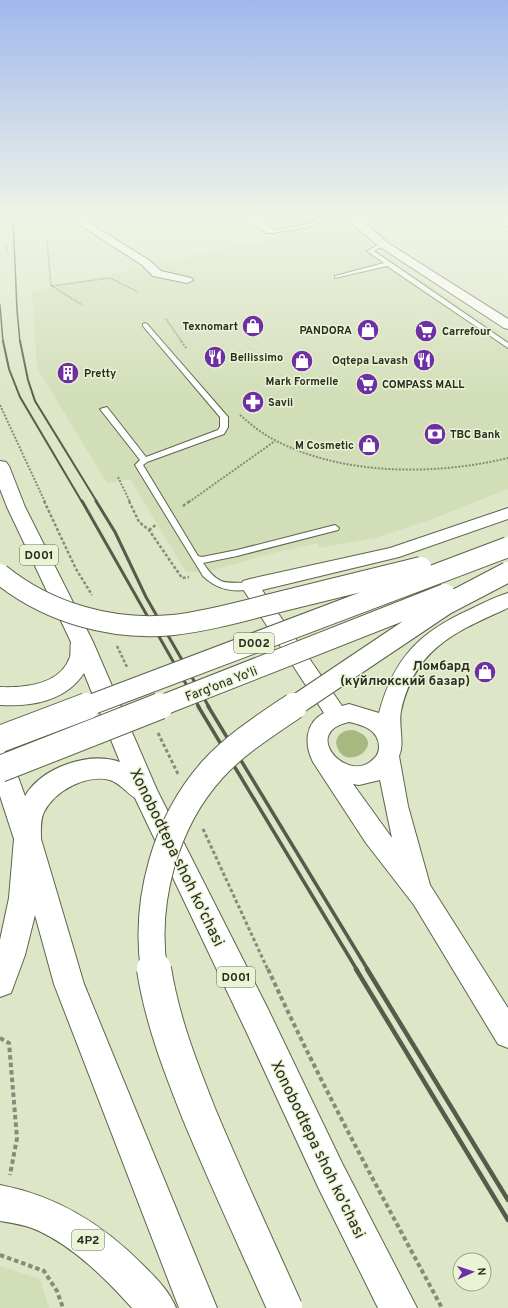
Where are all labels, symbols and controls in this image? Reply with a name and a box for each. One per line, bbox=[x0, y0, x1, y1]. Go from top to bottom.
shop icon: Texnomart bbox=[240, 313, 266, 339]
shop icon: PANDORA bbox=[355, 317, 381, 343]
supermarket icon: Carrefour bbox=[413, 318, 439, 344]
place label: Texnomart bbox=[183, 320, 238, 334]
place label: PANDORA bbox=[299, 324, 352, 338]
place label: Carrefour bbox=[442, 325, 491, 339]
restaurant icon: Bellissimo bbox=[202, 344, 228, 370]
restaurant icon: Oqtepa Lavash bbox=[411, 347, 437, 373]
shop icon: Mark Formelle bbox=[289, 348, 315, 374]
place label: Bellissimo bbox=[230, 351, 283, 365]
place label: Oqtepa Lavash bbox=[332, 354, 408, 368]
building icon: Pretty bbox=[55, 360, 81, 386]
place label: Pretty bbox=[84, 367, 116, 381]
supermarket icon: COMPASS MALL bbox=[354, 371, 380, 397]
place label: Mark Formelle bbox=[266, 375, 338, 389]
place label: COMPASS MALL bbox=[382, 378, 465, 392]
pharmacy icon: Savii bbox=[240, 389, 266, 415]
place label: Savii bbox=[268, 396, 293, 410]
bank icon: TBC Bank bbox=[422, 421, 448, 447]
place label: TBC Bank bbox=[450, 428, 500, 442]
shop icon: M Cosmetic bbox=[356, 432, 382, 458]
place label: M Cosmetic bbox=[295, 439, 354, 453]
road number: D001 bbox=[20, 545, 58, 565]
road number: D002 bbox=[234, 633, 274, 653]
place label: Ломбард (куйлюкский базар) bbox=[340, 659, 470, 690]
shop icon: Ломбард (куйлюкский базар) bbox=[472, 659, 498, 685]
street label: Farg'ona Yo'li bbox=[183, 664, 260, 706]
street label: Xonobodtepa shoh ko'chasi bbox=[124, 766, 228, 950]
road number: D001 bbox=[217, 967, 255, 987]
street label: Xonobodtepa shoh ko'chasi bbox=[265, 1058, 369, 1242]
road number: 4P2 bbox=[72, 1230, 104, 1250]
north arrow bbox=[452, 1252, 492, 1292]
text: N bbox=[474, 1267, 488, 1276]

